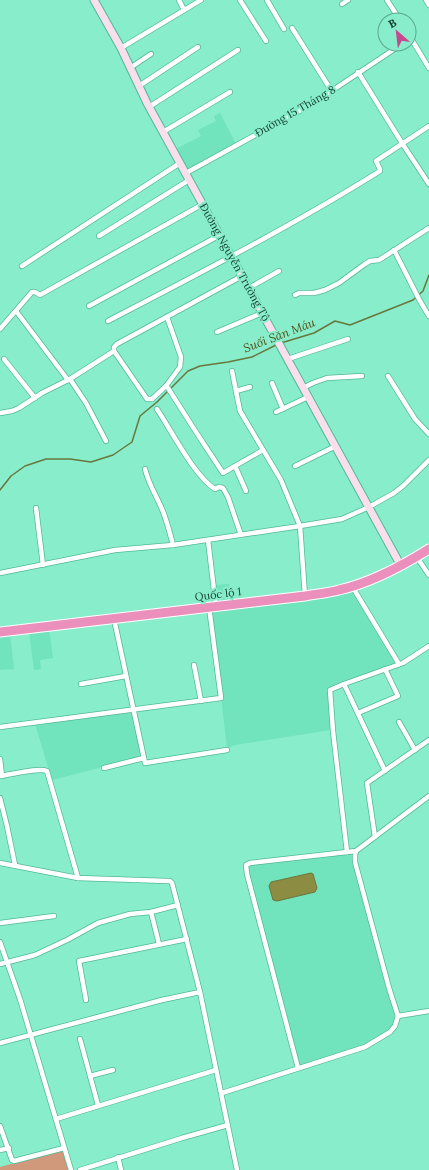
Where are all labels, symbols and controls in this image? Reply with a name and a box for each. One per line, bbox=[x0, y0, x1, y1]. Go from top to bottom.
north arrow bbox=[377, 12, 417, 52]
text: B bbox=[386, 15, 399, 31]
street label: Đường 15 Tháng 8 bbox=[252, 82, 338, 140]
street label: Đường Nguyễn Trường Tộ bbox=[197, 200, 273, 324]
water label: Suối Săn Máu bbox=[241, 314, 318, 356]
street label: Quốc lộ 1 bbox=[194, 584, 242, 604]

